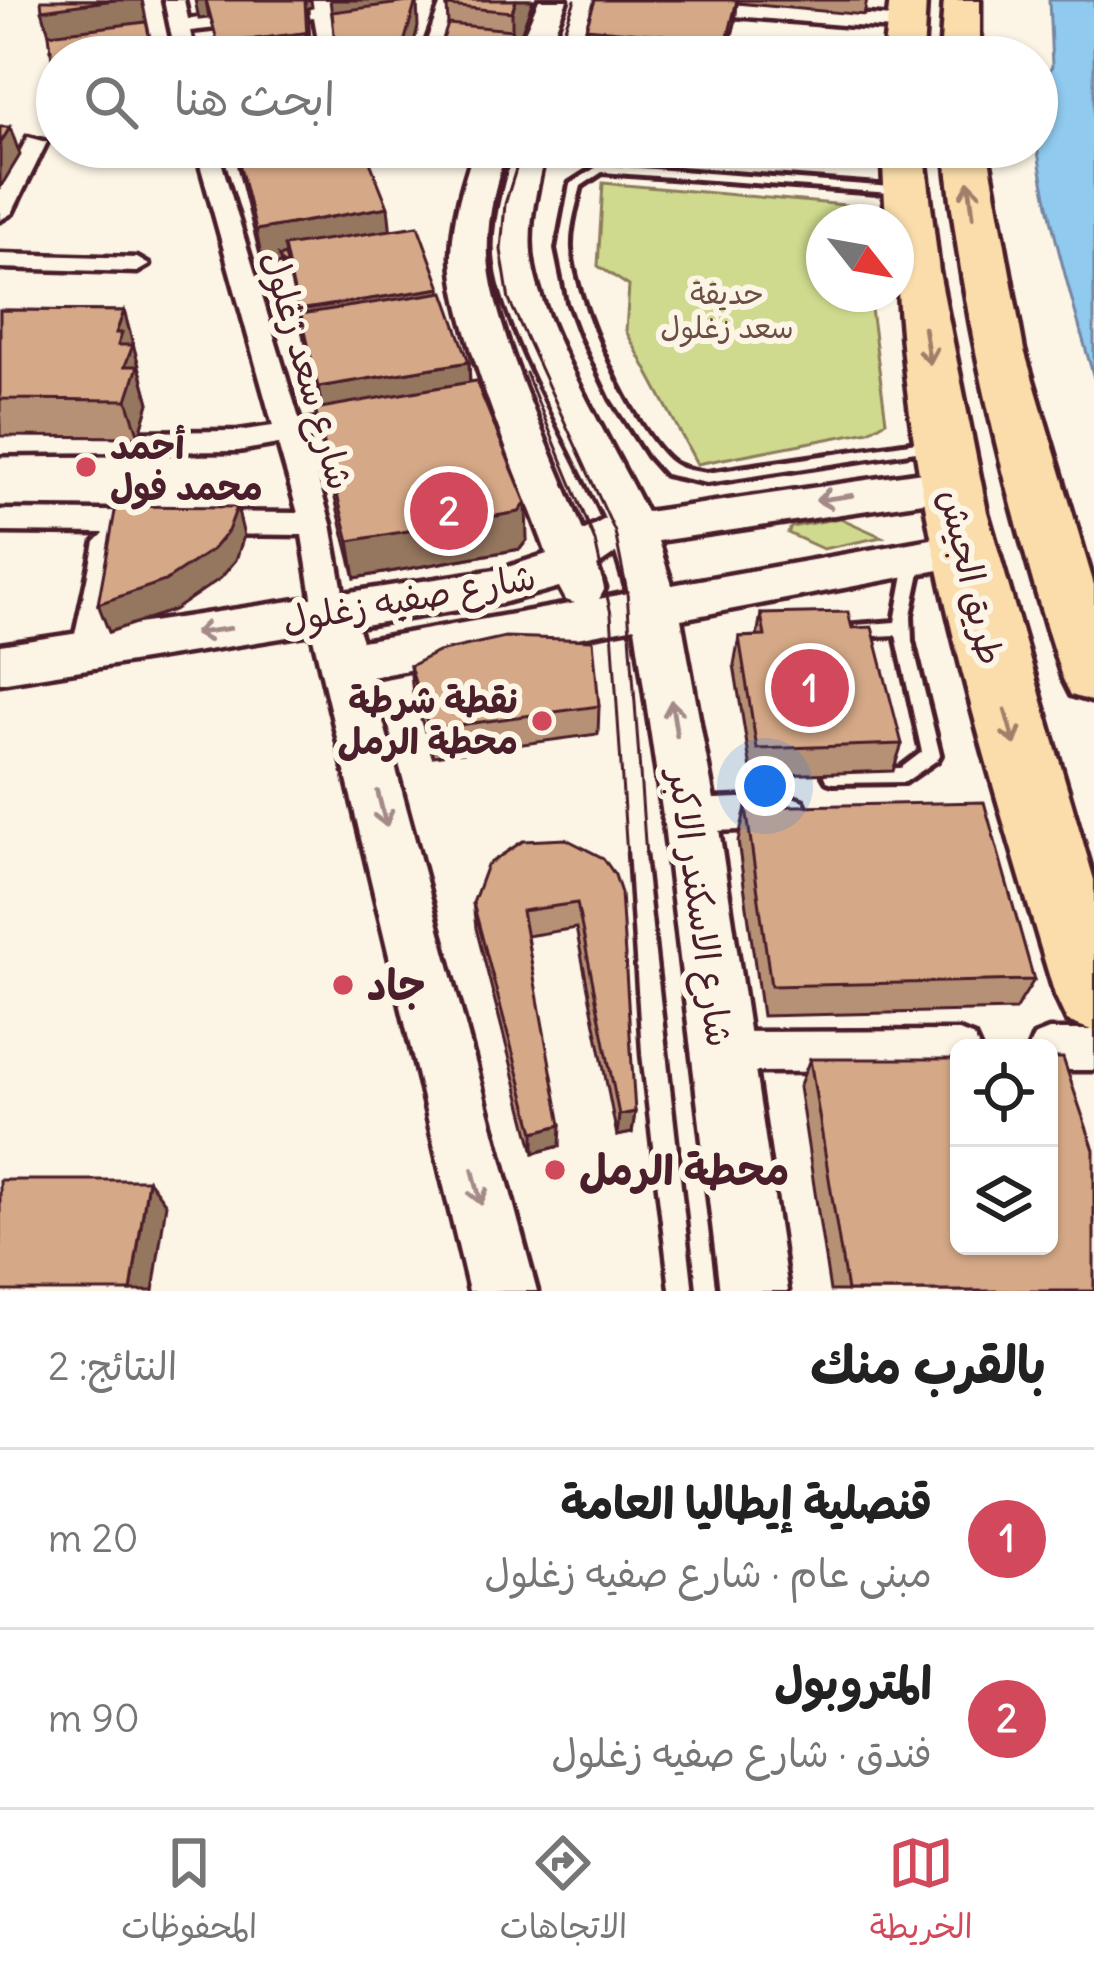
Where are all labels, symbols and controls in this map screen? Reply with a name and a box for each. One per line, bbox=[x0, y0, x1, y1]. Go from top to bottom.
search box bbox=[36, 36, 1058, 168]
icon: search bbox=[78, 69, 144, 135]
text: ابحث هنا bbox=[174, 71, 335, 127]
one-way arrow bbox=[960, 180, 982, 219]
north arrow bbox=[806, 204, 914, 312]
street label: شارع سعد زغلول bbox=[249, 246, 363, 496]
park label: حديقة سعد زغلول bbox=[660, 274, 794, 348]
one-way arrow bbox=[916, 326, 939, 365]
place label: أحمد محمد فول bbox=[110, 424, 263, 510]
marker: أحمد محمد فول bbox=[73, 454, 99, 480]
pin: 2 bbox=[410, 466, 488, 556]
street label: طريق الجيش bbox=[929, 485, 1014, 669]
one-way arrow bbox=[815, 487, 854, 510]
street label: شارع صفيه زغلول bbox=[279, 554, 540, 646]
one-way arrow bbox=[193, 620, 232, 643]
pin: 1 bbox=[771, 643, 849, 733]
place label: نقطة شرطة محطة الرمل bbox=[338, 678, 518, 764]
one-way arrow bbox=[661, 699, 684, 738]
one-way arrow bbox=[1000, 707, 1022, 745]
marker: نقطة شرطة محطة الرمل bbox=[529, 708, 555, 734]
your location bbox=[735, 756, 795, 816]
street label: شارع الاسكندر الاكبر bbox=[655, 763, 742, 1050]
one-way arrow bbox=[372, 790, 394, 828]
place label: جاد bbox=[367, 959, 426, 1011]
marker: جاد bbox=[330, 972, 356, 998]
map controls bbox=[950, 1039, 1058, 1255]
button: locate bbox=[950, 1039, 1058, 1147]
place label: محطة الرمل bbox=[579, 1144, 790, 1196]
button: layers bbox=[950, 1147, 1058, 1255]
marker: محطة الرمل bbox=[542, 1157, 568, 1183]
one-way arrow bbox=[468, 1168, 490, 1206]
text: بالقرب منك bbox=[810, 1333, 1046, 1397]
text: النتائج: 2 bbox=[48, 1342, 177, 1391]
text: قنصلية إيطاليا العامة bbox=[560, 1475, 932, 1531]
text: 20 m bbox=[48, 1514, 139, 1563]
text: 1 bbox=[999, 1514, 1015, 1563]
text: مبنى عام · شارع صفيه زغلول bbox=[484, 1549, 932, 1598]
text: المتروبول bbox=[774, 1655, 932, 1711]
text: 90 m bbox=[48, 1694, 140, 1743]
text: 2 bbox=[996, 1694, 1018, 1743]
text: فندق · شارع صفيه زغلول bbox=[551, 1729, 932, 1778]
tab: المحفوظات bbox=[121, 1830, 257, 1956]
tab: الاتجاهات bbox=[500, 1830, 627, 1956]
tab: الخريطة bbox=[870, 1830, 973, 1956]

